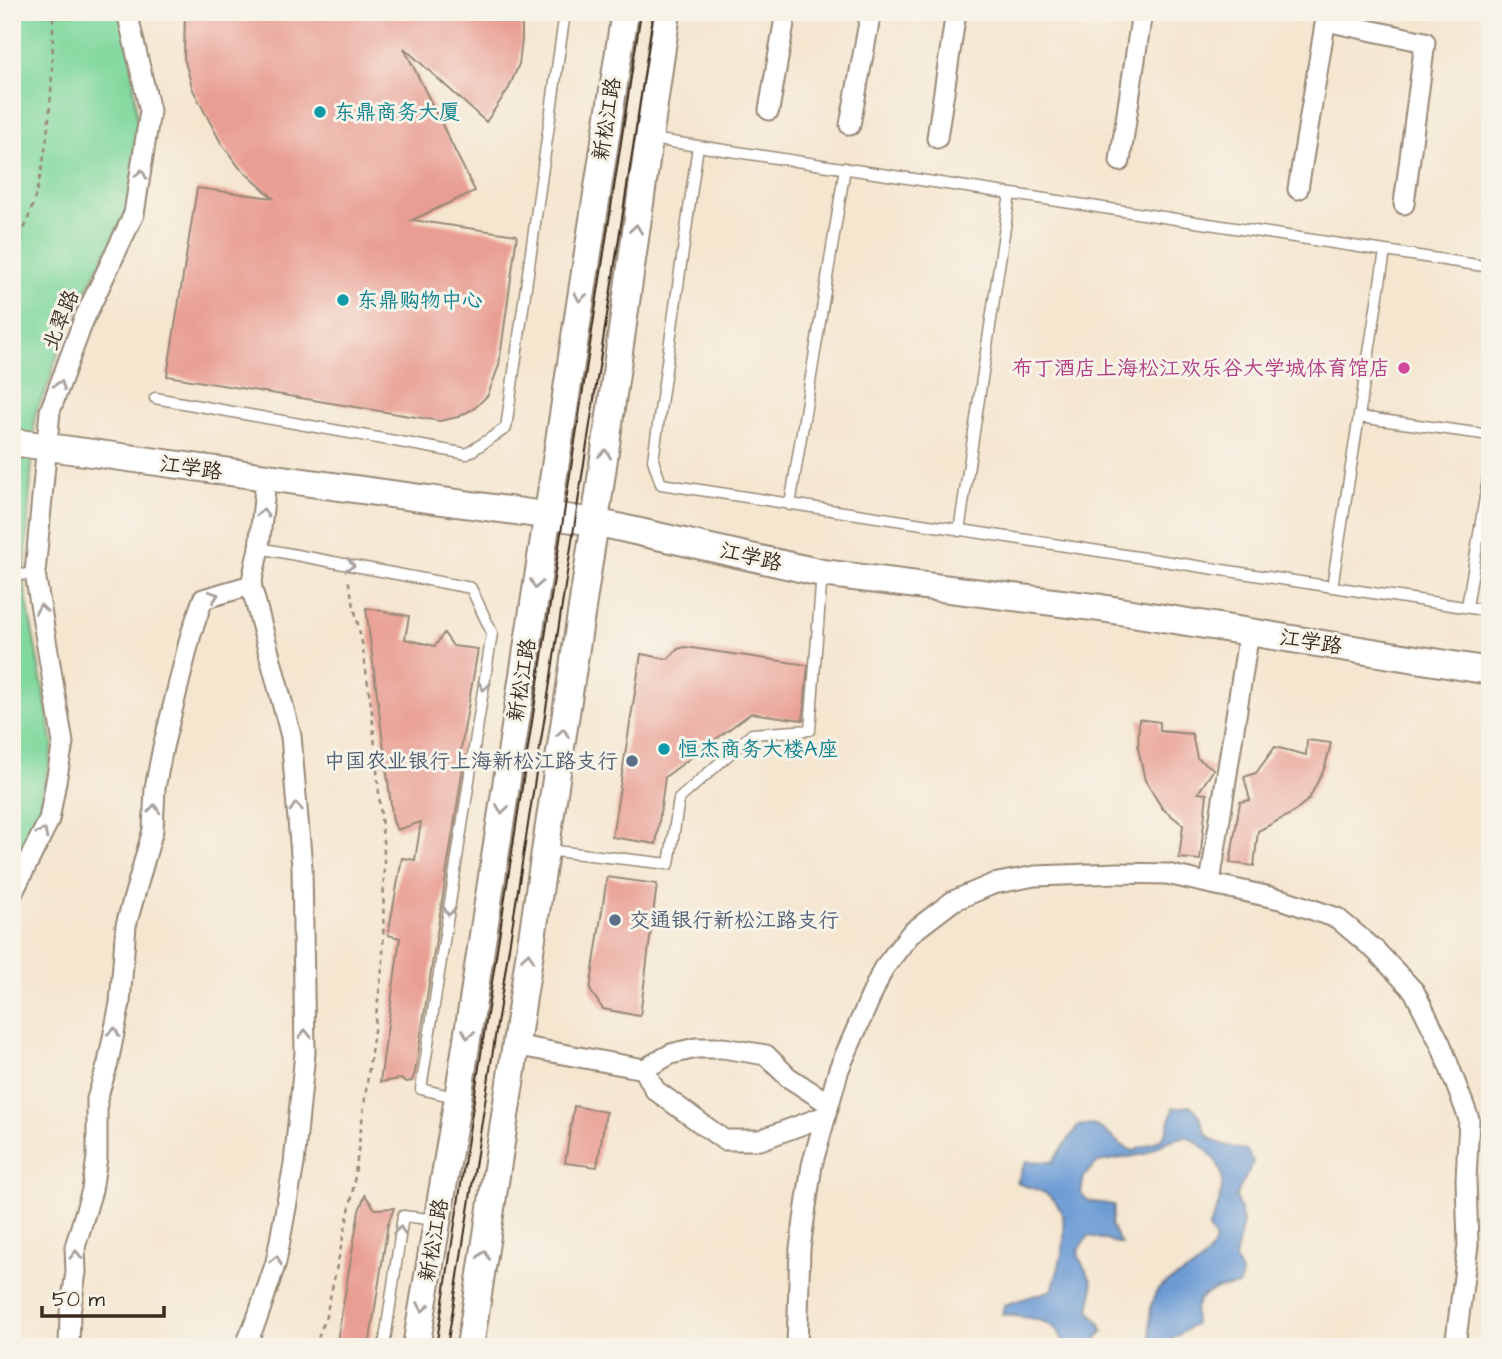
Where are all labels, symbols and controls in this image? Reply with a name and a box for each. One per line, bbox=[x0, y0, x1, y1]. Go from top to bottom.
street label: 新松江路 bbox=[586, 75, 628, 163]
place label: 东鼎商务大厦 bbox=[334, 98, 460, 127]
marker: 东鼎商务大厦 bbox=[312, 104, 328, 120]
one-way arrow bbox=[133, 168, 148, 180]
one-way arrow bbox=[629, 223, 644, 235]
street label: 北翠路 bbox=[36, 285, 86, 355]
place label: 东鼎购物中心 bbox=[357, 286, 483, 315]
marker: 东鼎购物中心 bbox=[335, 292, 351, 308]
one-way arrow bbox=[572, 292, 587, 303]
place label: 布丁酒店上海松江欢乐谷大学城体育馆店 bbox=[1012, 354, 1390, 383]
marker: 布丁酒店上海松江欢乐谷大学城体育馆店 bbox=[1396, 360, 1412, 376]
one-way arrow bbox=[52, 379, 66, 391]
street label: 江学路 bbox=[158, 449, 224, 487]
one-way arrow bbox=[597, 449, 612, 460]
one-way arrow bbox=[255, 507, 270, 518]
street label: 江学路 bbox=[717, 536, 785, 578]
one-way arrow bbox=[344, 557, 356, 572]
one-way arrow bbox=[529, 578, 544, 590]
one-way arrow bbox=[208, 590, 220, 604]
one-way arrow bbox=[34, 604, 49, 615]
street label: 江学路 bbox=[1278, 623, 1344, 661]
street label: 新松江路 bbox=[501, 636, 543, 724]
one-way arrow bbox=[477, 680, 492, 692]
one-way arrow bbox=[555, 727, 570, 738]
place label: 恒杰商务大楼A座 bbox=[678, 735, 838, 764]
marker: 恒杰商务大楼A座 bbox=[656, 741, 672, 757]
place label: 中国农业银行上海新松江路支行 bbox=[324, 747, 618, 776]
marker: 中国农业银行上海新松江路支行 bbox=[624, 753, 640, 769]
one-way arrow bbox=[289, 801, 304, 812]
one-way arrow bbox=[146, 803, 161, 814]
one-way arrow bbox=[495, 803, 510, 815]
one-way arrow bbox=[34, 828, 48, 840]
one-way arrow bbox=[442, 905, 457, 917]
place label: 交通银行新松江路支行 bbox=[629, 906, 839, 935]
marker: 交通银行新松江路支行 bbox=[607, 912, 623, 928]
one-way arrow bbox=[520, 951, 535, 963]
one-way arrow bbox=[106, 1026, 121, 1038]
one-way arrow bbox=[460, 1028, 475, 1040]
one-way arrow bbox=[297, 1029, 313, 1039]
street label: 新松江路 bbox=[412, 1196, 456, 1284]
one-way arrow bbox=[393, 1225, 408, 1237]
one-way arrow bbox=[68, 1249, 84, 1259]
one-way arrow bbox=[476, 1249, 491, 1261]
one-way arrow bbox=[268, 1254, 282, 1266]
scale bar bbox=[42, 1275, 164, 1319]
text: 50 m bbox=[52, 1285, 106, 1314]
one-way arrow bbox=[416, 1301, 431, 1313]

